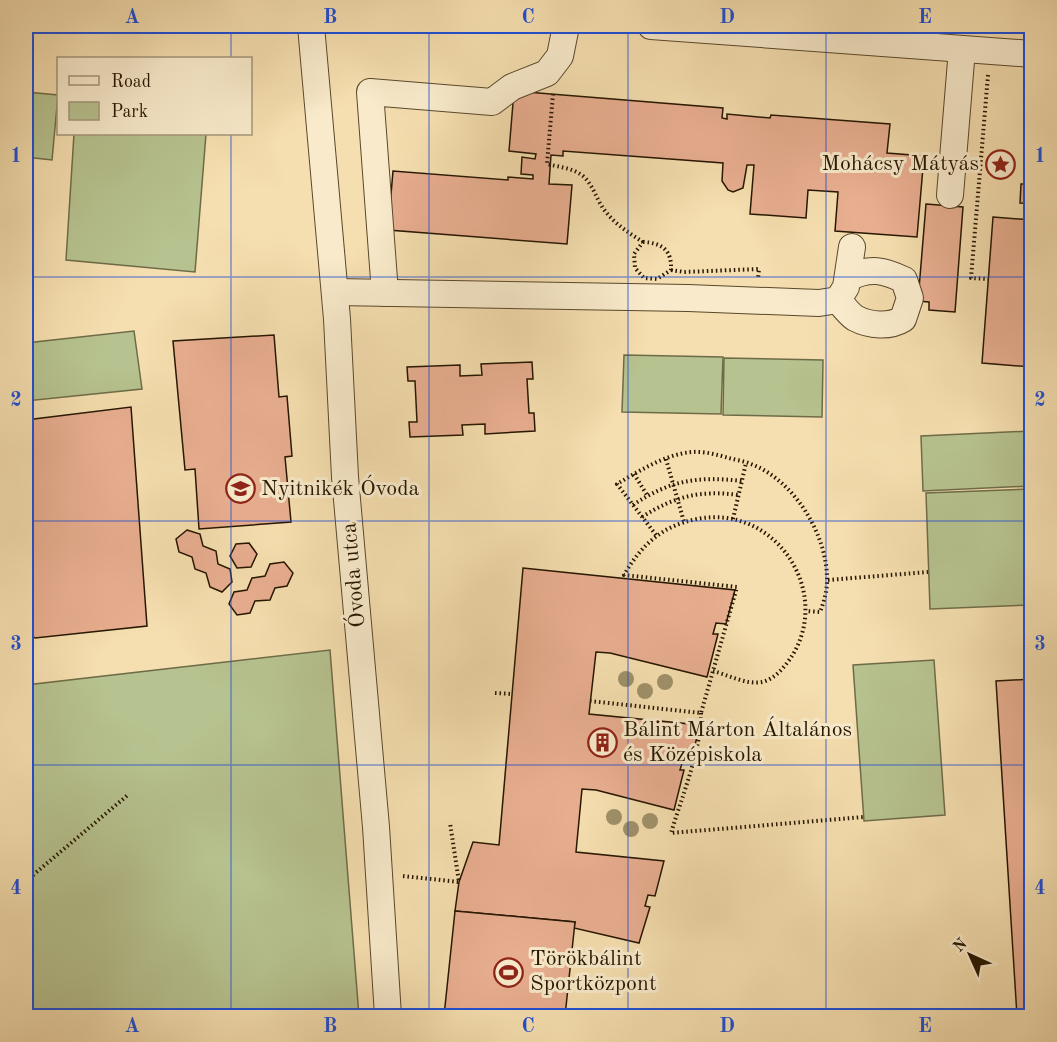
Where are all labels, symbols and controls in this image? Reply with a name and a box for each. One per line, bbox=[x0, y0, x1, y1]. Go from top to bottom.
text: A bbox=[124, 8, 140, 28]
text: B bbox=[323, 8, 337, 28]
text: C bbox=[521, 8, 535, 28]
text: D bbox=[719, 8, 735, 28]
text: E bbox=[918, 8, 932, 28]
legend bbox=[57, 57, 252, 135]
text: Road bbox=[111, 73, 151, 91]
text: Park bbox=[111, 103, 148, 121]
text: 1 bbox=[10, 147, 22, 167]
text: 1 bbox=[1034, 147, 1046, 167]
place icon: Mohácsy Mátyás bbox=[984, 148, 1016, 180]
place label: Mohácsy Mátyás bbox=[821, 153, 979, 175]
text: 2 bbox=[10, 391, 22, 411]
text: 2 bbox=[1034, 391, 1046, 411]
school or university icon: Nyitnikék Óvoda bbox=[224, 473, 256, 505]
place label: Nyitnikék Óvoda bbox=[261, 474, 420, 500]
street label: Óvoda utca bbox=[334, 521, 370, 629]
text: 3 bbox=[10, 635, 22, 655]
text: 3 bbox=[1034, 635, 1046, 655]
place label: Bálint Márton Általános és Középiskola bbox=[623, 716, 852, 766]
building icon: Bálint Márton Általános és Középiskola bbox=[586, 727, 618, 759]
text: 4 bbox=[10, 879, 22, 899]
text: 4 bbox=[1034, 879, 1046, 899]
north arrow bbox=[940, 925, 1000, 985]
text: N bbox=[951, 935, 971, 956]
place label: Törökbálint Sportközpont bbox=[530, 948, 657, 995]
sports icon: Törökbálint Sportközpont bbox=[493, 956, 525, 988]
text: A bbox=[124, 1017, 140, 1037]
text: B bbox=[323, 1017, 337, 1037]
text: C bbox=[521, 1017, 535, 1037]
text: D bbox=[719, 1017, 735, 1037]
text: E bbox=[918, 1017, 932, 1037]

